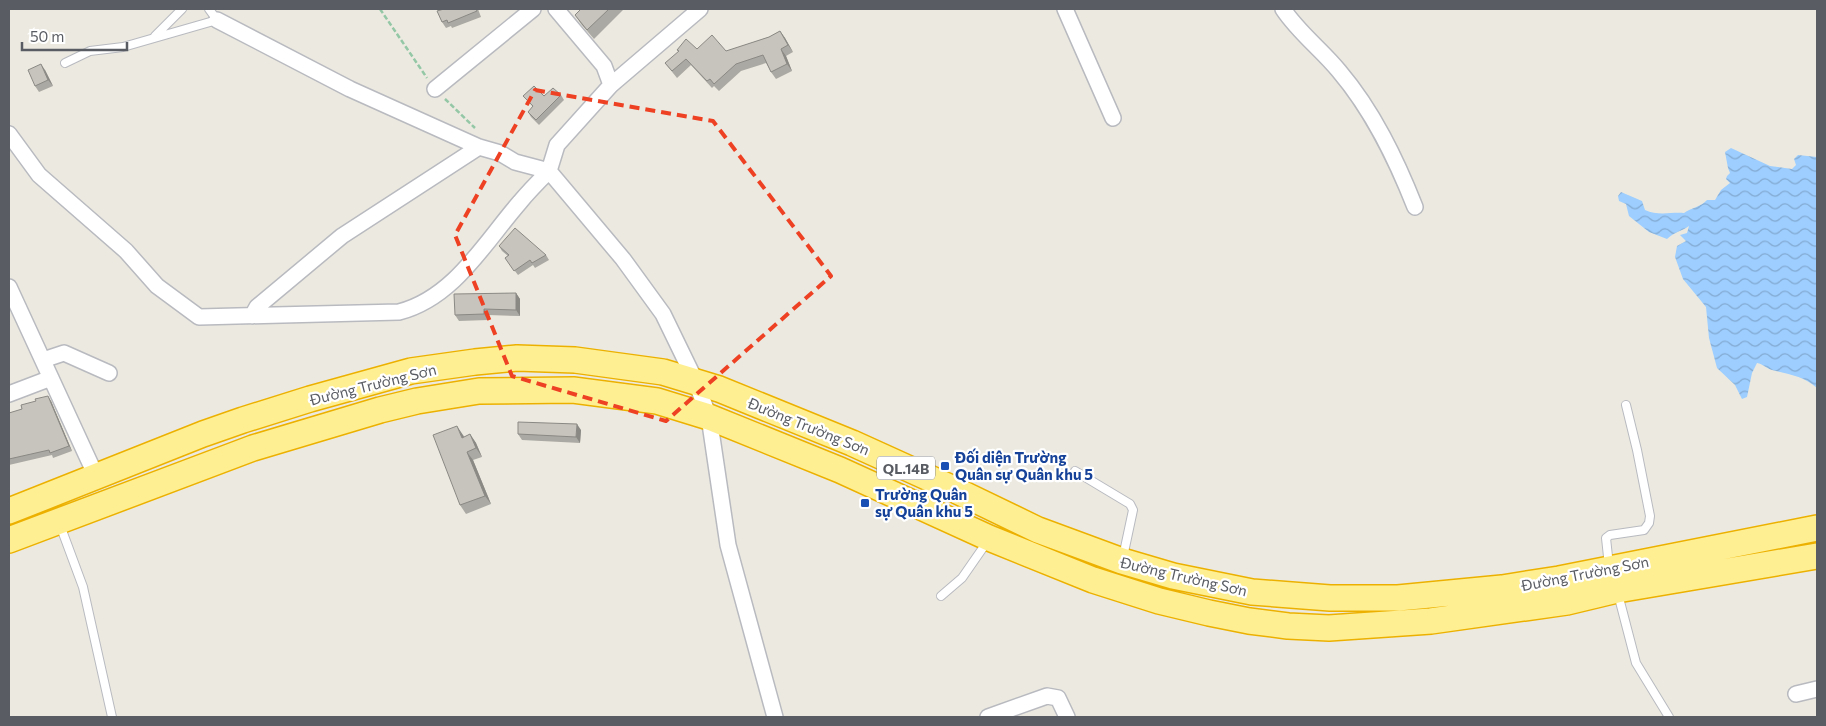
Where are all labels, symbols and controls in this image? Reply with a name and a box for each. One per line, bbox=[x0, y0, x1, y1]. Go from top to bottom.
scale bar bbox=[22, 20, 128, 52]
text: 50 m bbox=[30, 27, 64, 45]
street label: Đường Trường Sơn bbox=[307, 360, 438, 409]
street label: Đường Trường Sơn bbox=[745, 393, 872, 459]
place label: Đối diện Trường Quân sự Quân khu 5 bbox=[954, 448, 1093, 484]
road number: QL.14B bbox=[877, 456, 935, 479]
marker: Đối diện Trường Quân sự Quân khu 5 bbox=[939, 460, 951, 472]
place label: Trường Quân sự Quân khu 5 bbox=[875, 485, 973, 521]
marker: Trường Quân sự Quân khu 5 bbox=[859, 497, 871, 509]
street label: Đường Trường Sơn bbox=[1118, 552, 1249, 599]
street label: Đường Trường Sơn bbox=[1519, 552, 1650, 594]

